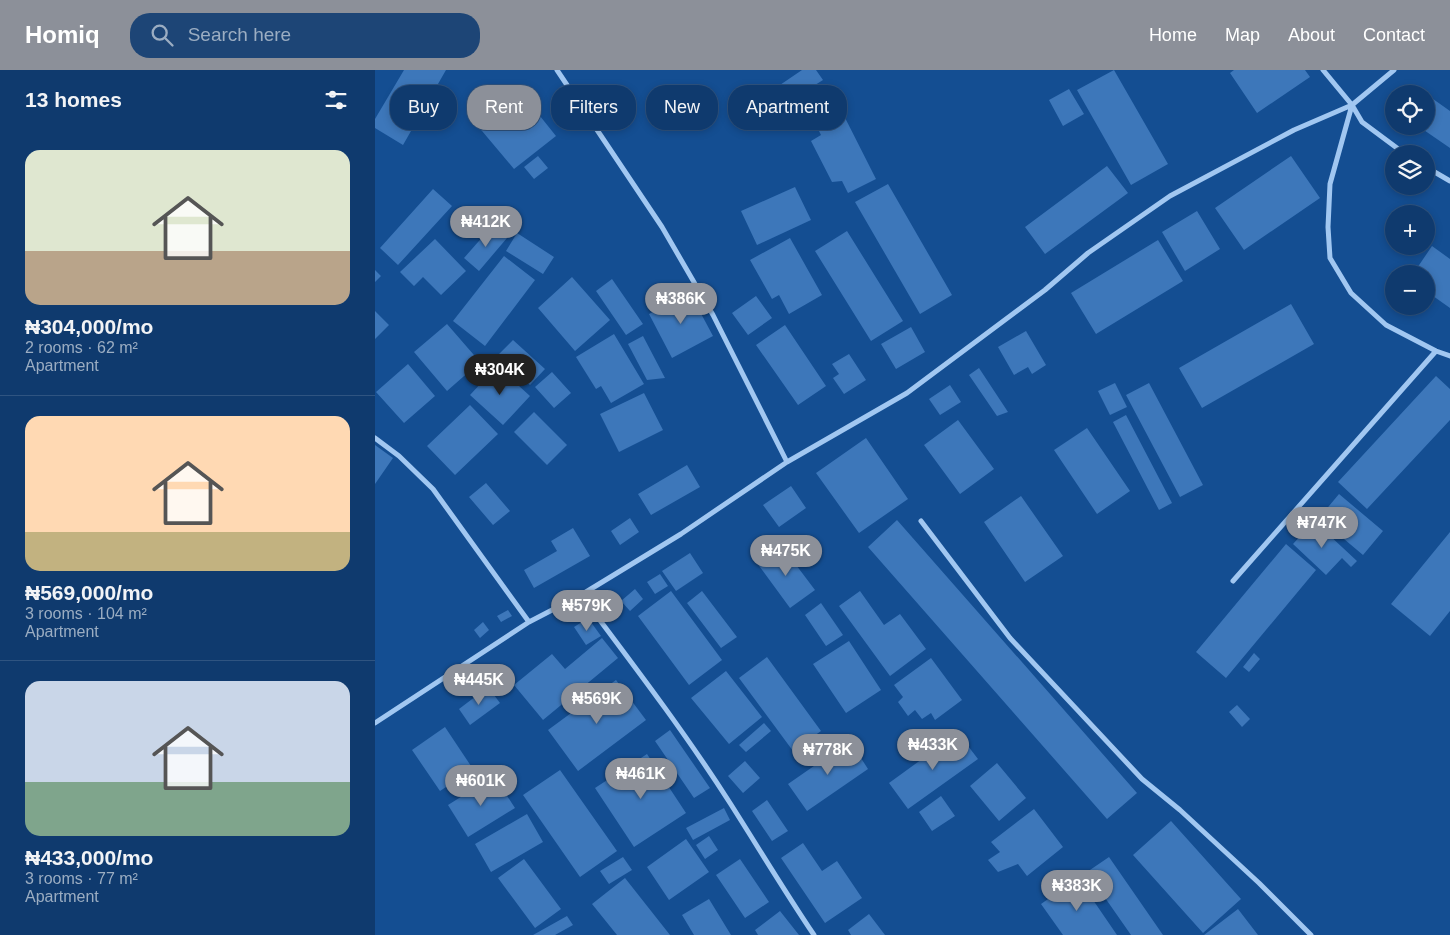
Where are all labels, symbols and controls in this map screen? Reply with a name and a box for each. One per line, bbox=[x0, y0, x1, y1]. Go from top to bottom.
search box bbox=[130, 13, 480, 58]
text: Homiq bbox=[25, 21, 100, 48]
icon: search bbox=[148, 21, 176, 49]
text: Search here bbox=[188, 24, 291, 45]
text: Home bbox=[1149, 25, 1197, 45]
text: Map bbox=[1225, 25, 1260, 45]
text: About bbox=[1288, 25, 1335, 45]
text: Contact bbox=[1363, 25, 1425, 45]
chip: Buy bbox=[390, 85, 457, 130]
chip: Rent bbox=[467, 85, 541, 130]
chip: Filters bbox=[551, 85, 636, 130]
chip: New bbox=[646, 85, 718, 130]
chip: Apartment bbox=[728, 85, 847, 130]
map controls bbox=[1385, 85, 1435, 315]
button: locate bbox=[1385, 85, 1435, 135]
icon: filters bbox=[322, 86, 350, 114]
text: 13 homes bbox=[25, 88, 122, 111]
button: layers bbox=[1385, 145, 1435, 195]
icon: home bbox=[143, 183, 233, 273]
button: + bbox=[1385, 205, 1435, 255]
pin: ₦412K bbox=[451, 206, 521, 248]
text: ₦412K bbox=[461, 213, 511, 230]
button: − bbox=[1385, 265, 1435, 315]
pin: ₦386K bbox=[646, 282, 716, 325]
text: ₦386K bbox=[656, 290, 706, 307]
text: ₦304,000/mo bbox=[25, 315, 153, 338]
text: 2 rooms · 62 m² bbox=[25, 339, 138, 356]
pin: ₦304K bbox=[465, 354, 535, 396]
text: Apartment bbox=[25, 357, 99, 374]
text: ₦304K bbox=[475, 361, 525, 378]
icon: home bbox=[143, 448, 233, 538]
pin: ₦747K bbox=[1287, 506, 1357, 549]
text: ₦747K bbox=[1297, 514, 1347, 531]
pin: ₦475K bbox=[751, 534, 821, 577]
text: ₦475K bbox=[761, 542, 811, 559]
text: ₦569,000/mo bbox=[25, 581, 153, 604]
pin: ₦579K bbox=[552, 590, 622, 632]
text: ₦579K bbox=[562, 597, 612, 614]
text: 3 rooms · 104 m² bbox=[25, 605, 147, 622]
text: Apartment bbox=[25, 623, 99, 640]
pin: ₦445K bbox=[444, 664, 514, 706]
text: ₦445K bbox=[454, 671, 504, 688]
pin: ₦569K bbox=[562, 682, 632, 725]
text: ₦569K bbox=[572, 690, 622, 707]
icon: home bbox=[143, 713, 233, 803]
pin: ₦433K bbox=[898, 728, 968, 771]
pin: ₦778K bbox=[793, 734, 863, 776]
text: ₦433K bbox=[908, 736, 958, 753]
text: ₦778K bbox=[803, 741, 853, 758]
pin: ₦461K bbox=[606, 758, 676, 800]
pin: ₦601K bbox=[446, 764, 516, 807]
text: ₦461K bbox=[616, 765, 666, 782]
text: ₦601K bbox=[456, 772, 506, 789]
text: ₦433,000/mo bbox=[25, 846, 153, 869]
text: 3 rooms · 77 m² bbox=[25, 870, 138, 887]
pin: ₦383K bbox=[1042, 870, 1112, 912]
text: ₦383K bbox=[1052, 877, 1102, 894]
text: Apartment bbox=[25, 888, 99, 905]

